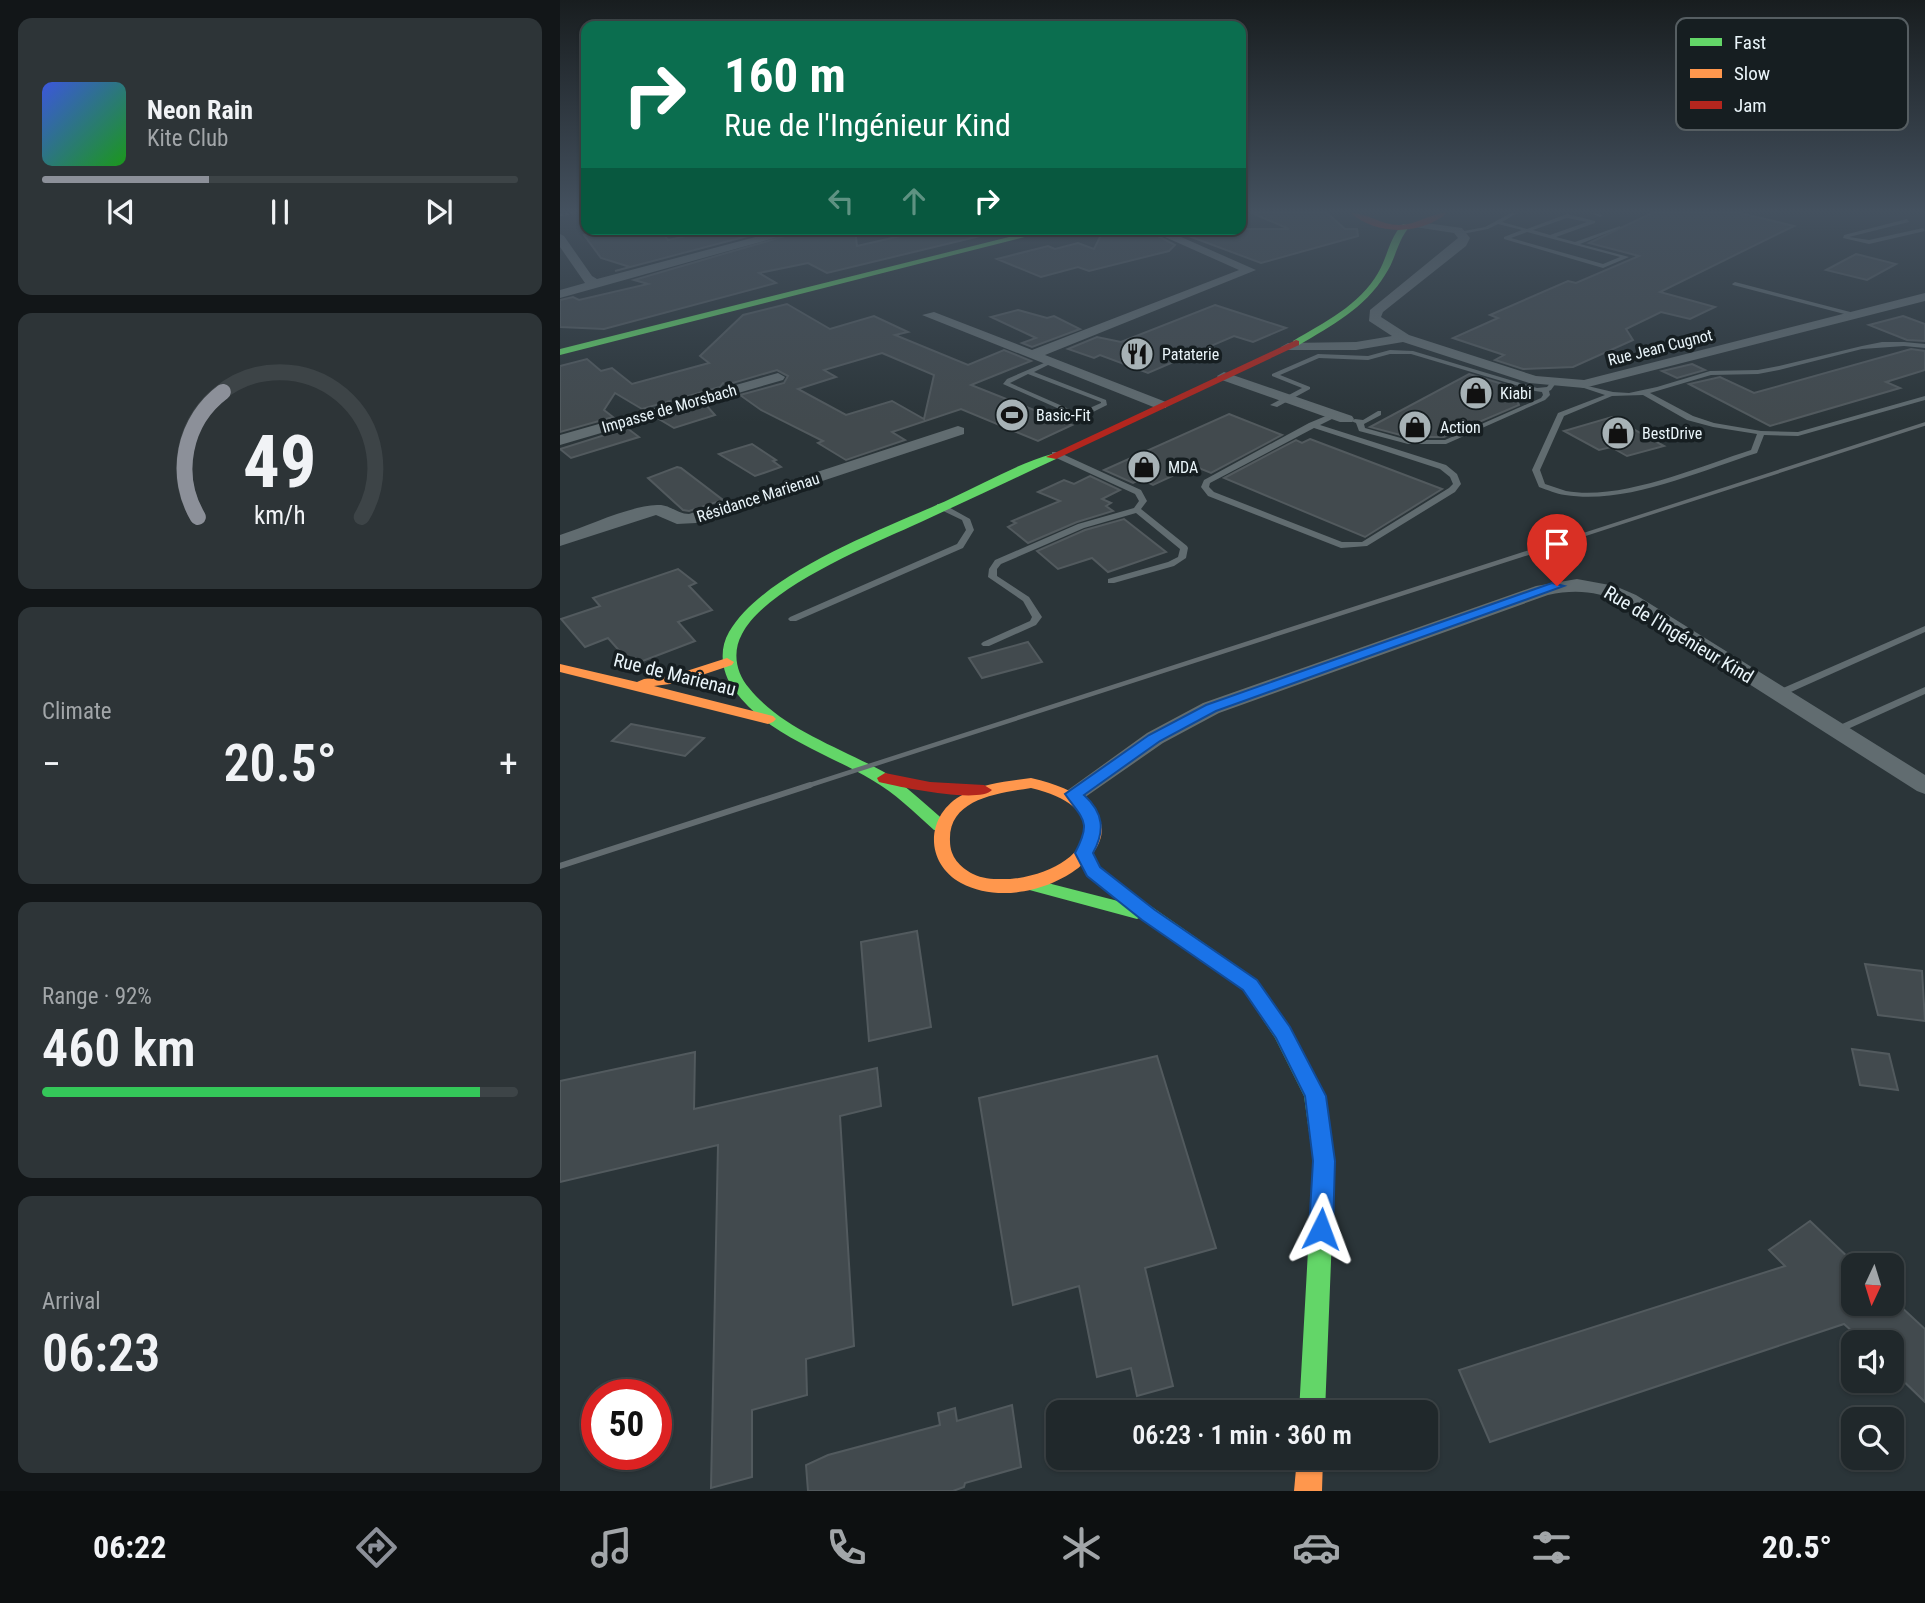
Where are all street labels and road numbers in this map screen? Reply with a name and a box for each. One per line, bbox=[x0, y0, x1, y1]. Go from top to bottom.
street label: Rue Jean Cugnot bbox=[1606, 325, 1715, 370]
street label: Impasse de Morsbach bbox=[600, 380, 739, 437]
street label: Résidance Marienau bbox=[694, 469, 822, 526]
street label: Rue de l'Ingénieur Kind bbox=[1600, 581, 1758, 688]
street label: Rue de Marienau bbox=[611, 648, 738, 701]

